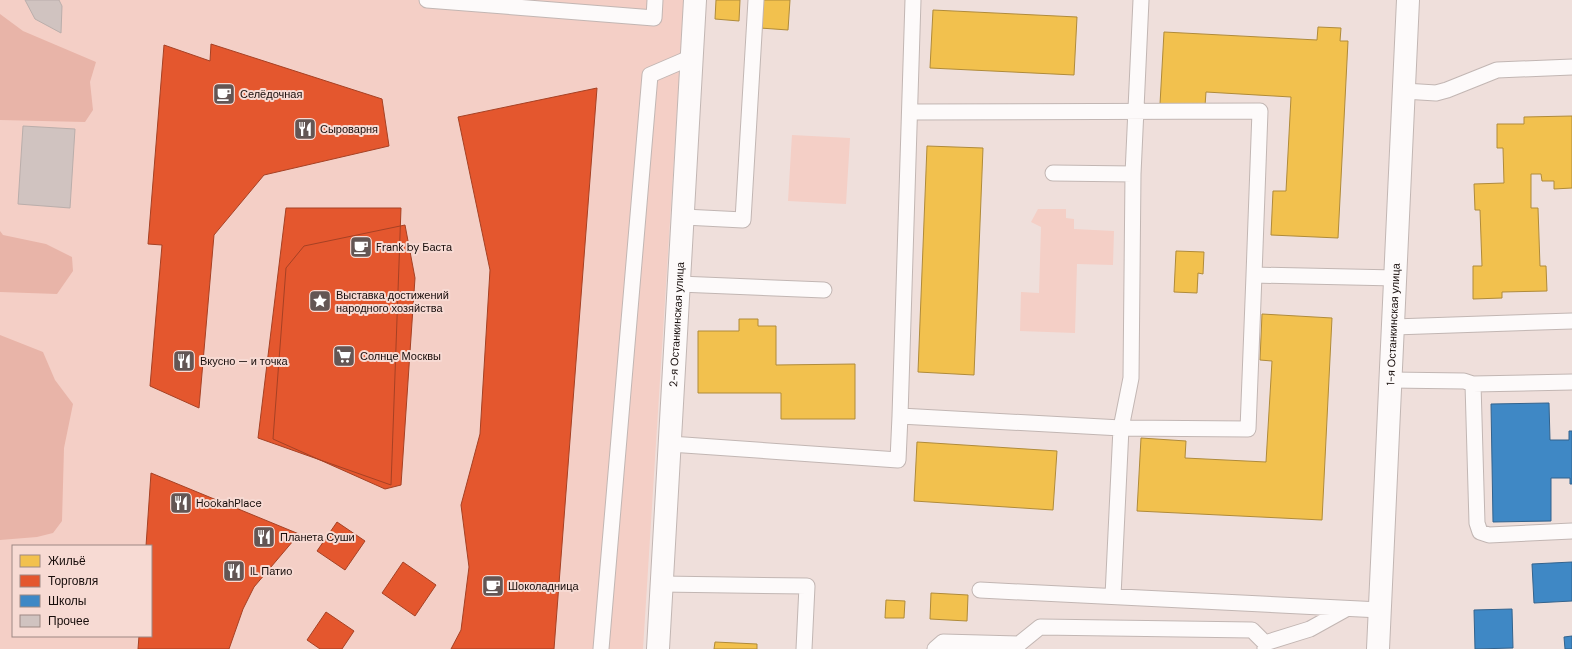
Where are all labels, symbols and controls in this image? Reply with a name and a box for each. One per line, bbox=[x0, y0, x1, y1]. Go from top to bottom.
cafe icon: Селёдочная bbox=[211, 81, 237, 107]
place label: Селёдочная bbox=[240, 87, 302, 101]
restaurant icon: Сыроварня bbox=[292, 116, 318, 142]
place label: Сыроварня bbox=[320, 122, 378, 136]
cafe icon: Frank by Баста bbox=[348, 234, 374, 260]
place label: Frank by Баста bbox=[376, 240, 453, 254]
street label: 2-я Останкинская улица bbox=[666, 261, 687, 387]
street label: 1-я Останкинская улица bbox=[1383, 262, 1403, 386]
place icon: Выставка достижений народного хозяйства bbox=[307, 288, 333, 314]
place label: Выставка достижений народного хозяйства bbox=[336, 288, 449, 315]
supermarket icon: Солнце Москвы bbox=[331, 343, 357, 369]
restaurant icon: Вкусно — и точка bbox=[171, 348, 197, 374]
place label: Солнце Москвы bbox=[360, 349, 441, 363]
place label: Вкусно — и точка bbox=[200, 354, 288, 368]
restaurant icon: HookahPlace bbox=[168, 490, 194, 516]
place label: HookahPlace bbox=[196, 496, 262, 510]
restaurant icon: Планета Суши bbox=[251, 524, 277, 550]
place label: Планета Суши bbox=[280, 530, 355, 544]
legend bbox=[12, 545, 152, 637]
text: Жильё bbox=[48, 553, 86, 569]
restaurant icon: IL Патио bbox=[221, 558, 247, 584]
place label: IL Патио bbox=[250, 564, 292, 578]
text: Торговля bbox=[48, 573, 98, 589]
cafe icon: Шоколадница bbox=[480, 573, 506, 599]
place label: Шоколадница bbox=[508, 579, 579, 593]
text: Школы bbox=[48, 593, 86, 609]
text: Прочее bbox=[48, 613, 90, 629]

